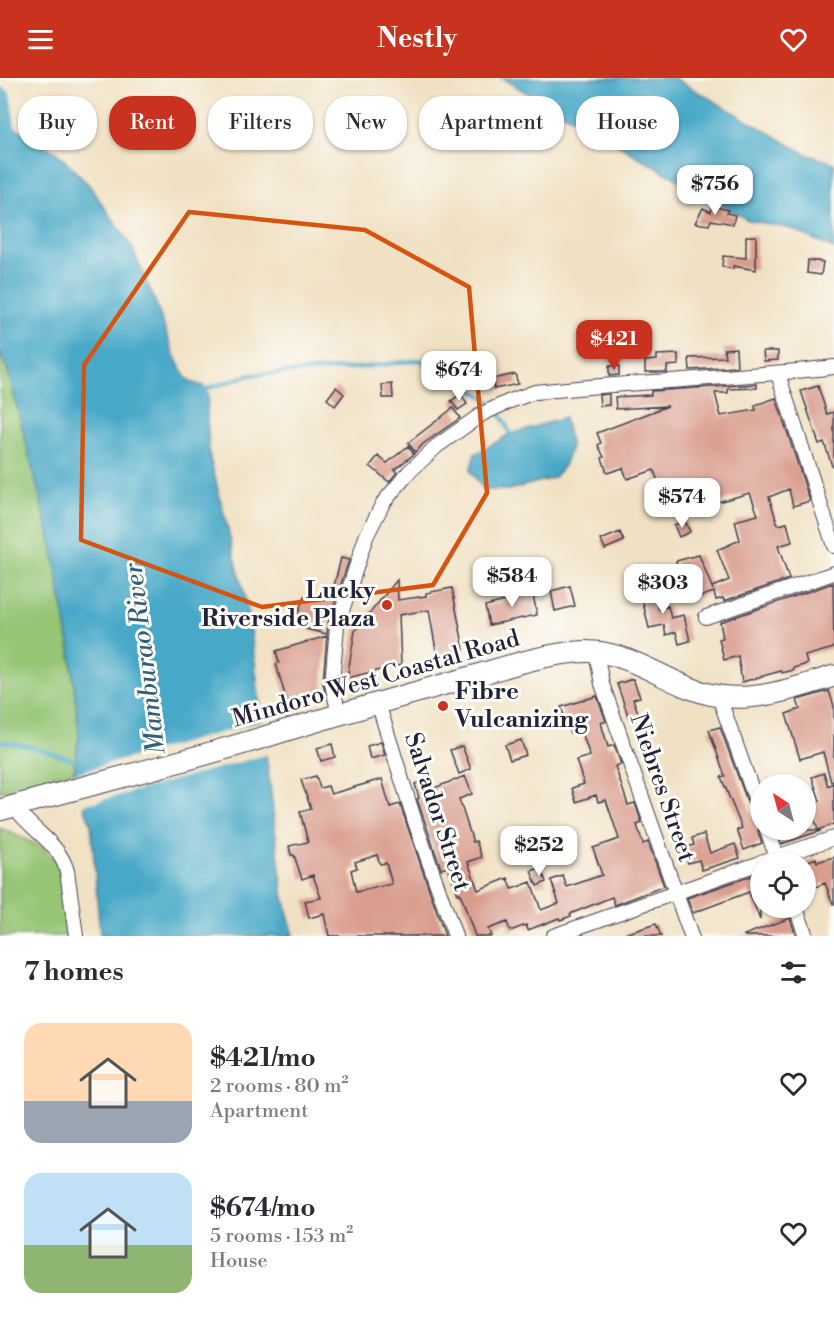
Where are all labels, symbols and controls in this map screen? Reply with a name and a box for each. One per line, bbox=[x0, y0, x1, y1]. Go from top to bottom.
text: Nestly bbox=[377, 22, 457, 56]
icon: menu bbox=[24, 23, 57, 56]
icon: heart bbox=[777, 23, 810, 56]
chip: Buy bbox=[18, 96, 97, 150]
chip: Rent bbox=[109, 96, 196, 150]
chip: Filters bbox=[208, 96, 313, 150]
chip: New bbox=[325, 96, 407, 150]
chip: Apartment bbox=[419, 96, 564, 150]
chip: House bbox=[576, 96, 679, 150]
pin: $756 bbox=[679, 165, 751, 216]
text: $756 bbox=[691, 172, 739, 197]
pin: $421 bbox=[578, 320, 650, 371]
text: $421 bbox=[590, 327, 638, 352]
pin: $674 bbox=[423, 351, 495, 402]
text: $674 bbox=[435, 358, 483, 383]
pin: $574 bbox=[646, 478, 718, 529]
text: $574 bbox=[658, 485, 706, 510]
pin: $584 bbox=[476, 557, 548, 608]
water label: Mamburao River bbox=[117, 560, 173, 757]
text: $584 bbox=[487, 564, 537, 589]
pin: $303 bbox=[627, 564, 699, 615]
text: $303 bbox=[638, 571, 688, 596]
place label: Lucky Riverside Plaza bbox=[201, 576, 376, 634]
marker: Lucky Riverside Plaza bbox=[380, 598, 394, 612]
street label: Mindoro West Coastal Road bbox=[229, 624, 523, 734]
place label: Fibre Vulcanizing bbox=[454, 677, 589, 735]
marker: Fibre Vulcanizing bbox=[436, 699, 450, 713]
street label: Niebres Street bbox=[623, 710, 701, 866]
street label: Salvador Street bbox=[397, 729, 477, 895]
north arrow bbox=[750, 774, 816, 840]
map controls bbox=[750, 774, 816, 918]
pin: $252 bbox=[503, 826, 575, 877]
text: $252 bbox=[514, 833, 564, 858]
button: locate bbox=[750, 852, 816, 918]
text: 7 homes bbox=[24, 956, 124, 988]
icon: filters bbox=[777, 956, 810, 989]
text: $421/mo bbox=[210, 1042, 316, 1074]
icon: home bbox=[72, 1047, 144, 1119]
icon: heart bbox=[777, 1067, 810, 1100]
text: 2 rooms · 80 m² bbox=[210, 1074, 348, 1099]
text: Apartment bbox=[210, 1099, 308, 1124]
text: $674/mo bbox=[210, 1192, 316, 1224]
icon: home bbox=[72, 1197, 144, 1269]
icon: heart bbox=[777, 1217, 810, 1250]
text: 5 rooms · 153 m² bbox=[210, 1224, 353, 1249]
text: House bbox=[210, 1249, 268, 1274]

